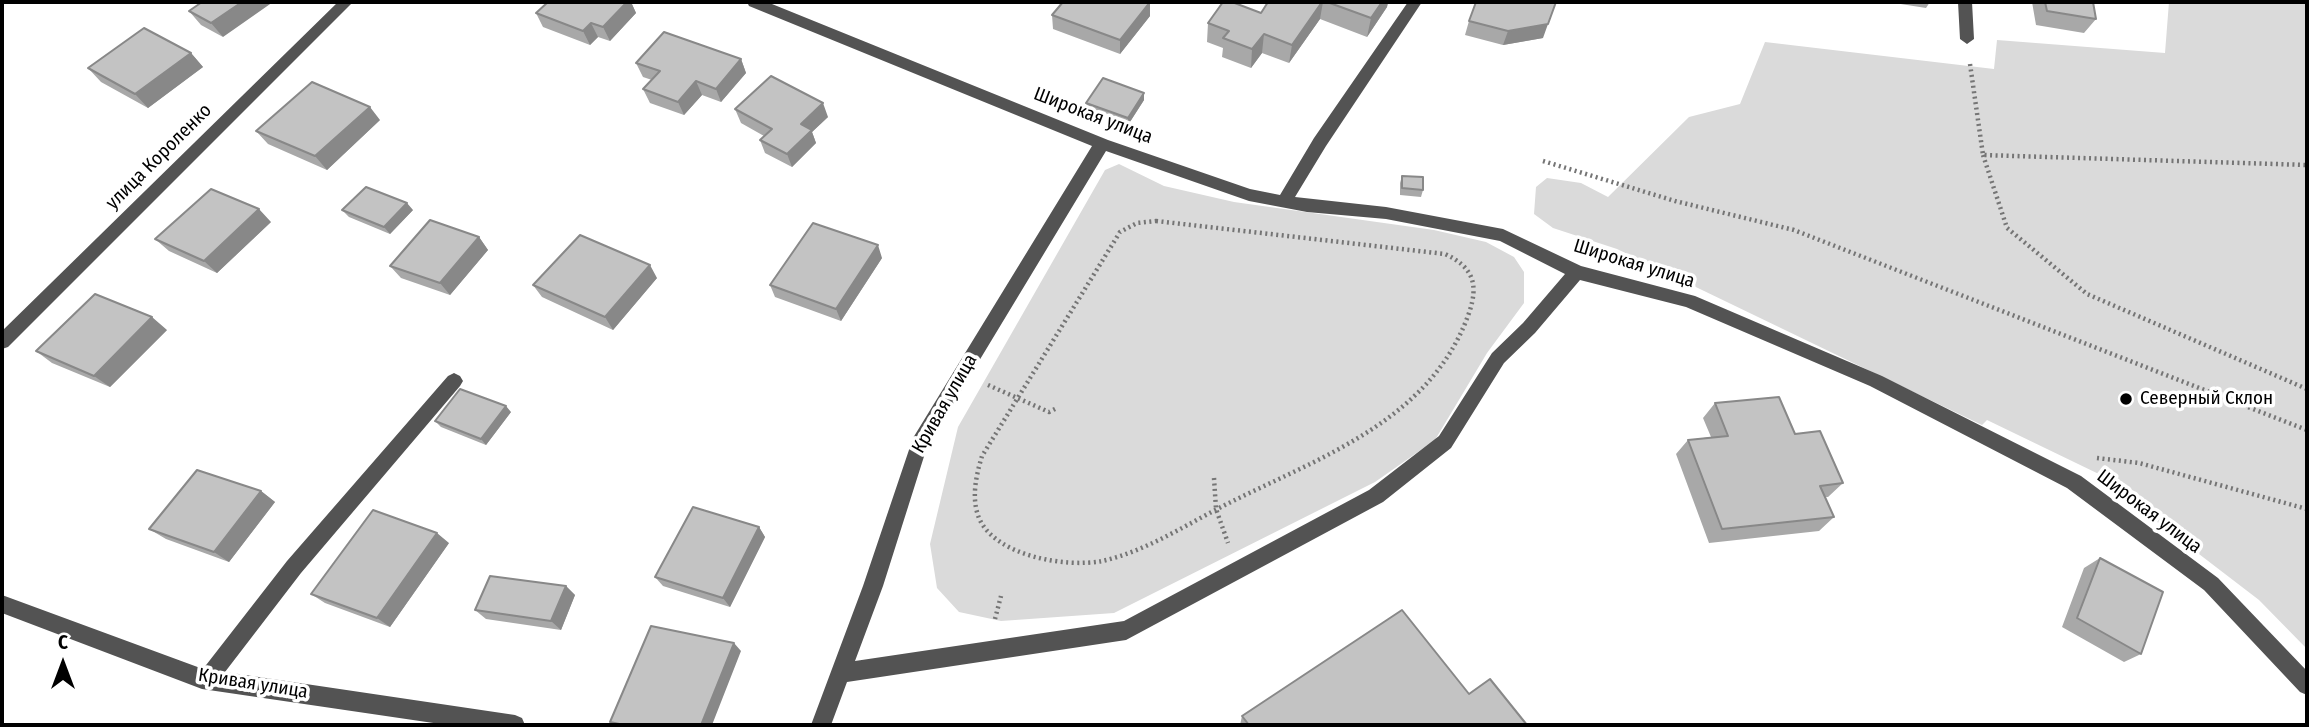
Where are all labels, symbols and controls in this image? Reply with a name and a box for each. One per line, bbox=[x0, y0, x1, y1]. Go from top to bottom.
street label: Широкая улица bbox=[1030, 83, 1156, 149]
street label: улица Короленко bbox=[101, 99, 217, 215]
street label: Широкая улица bbox=[1571, 235, 1697, 293]
street label: Кривая улица bbox=[907, 350, 983, 458]
place label: Северный Склон bbox=[2140, 388, 2273, 410]
marker: Северный Склон bbox=[2118, 391, 2134, 407]
street label: Широкая улица bbox=[2092, 465, 2206, 559]
north arrow bbox=[28, 629, 98, 699]
text: С bbox=[58, 631, 68, 654]
street label: Кривая улица bbox=[197, 664, 309, 704]

